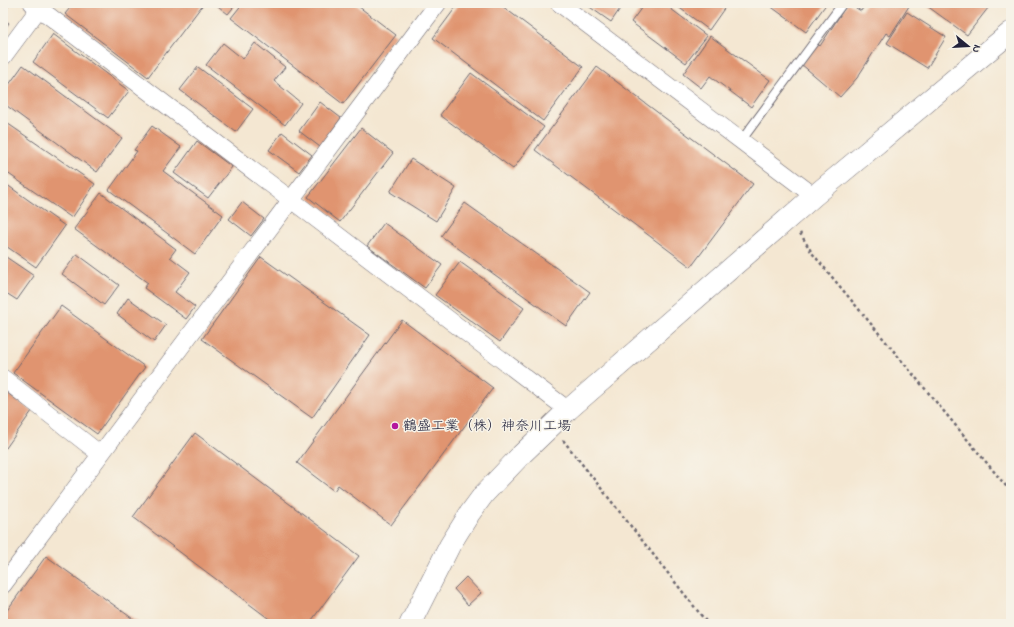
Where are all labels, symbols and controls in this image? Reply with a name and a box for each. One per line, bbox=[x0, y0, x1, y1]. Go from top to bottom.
north arrow bbox=[948, 26, 988, 66]
text: N bbox=[968, 43, 985, 55]
place label: 鶴盛工業（株）神奈川工場 bbox=[403, 416, 571, 437]
marker: 鶴盛工業（株）神奈川工場 bbox=[390, 421, 400, 431]

